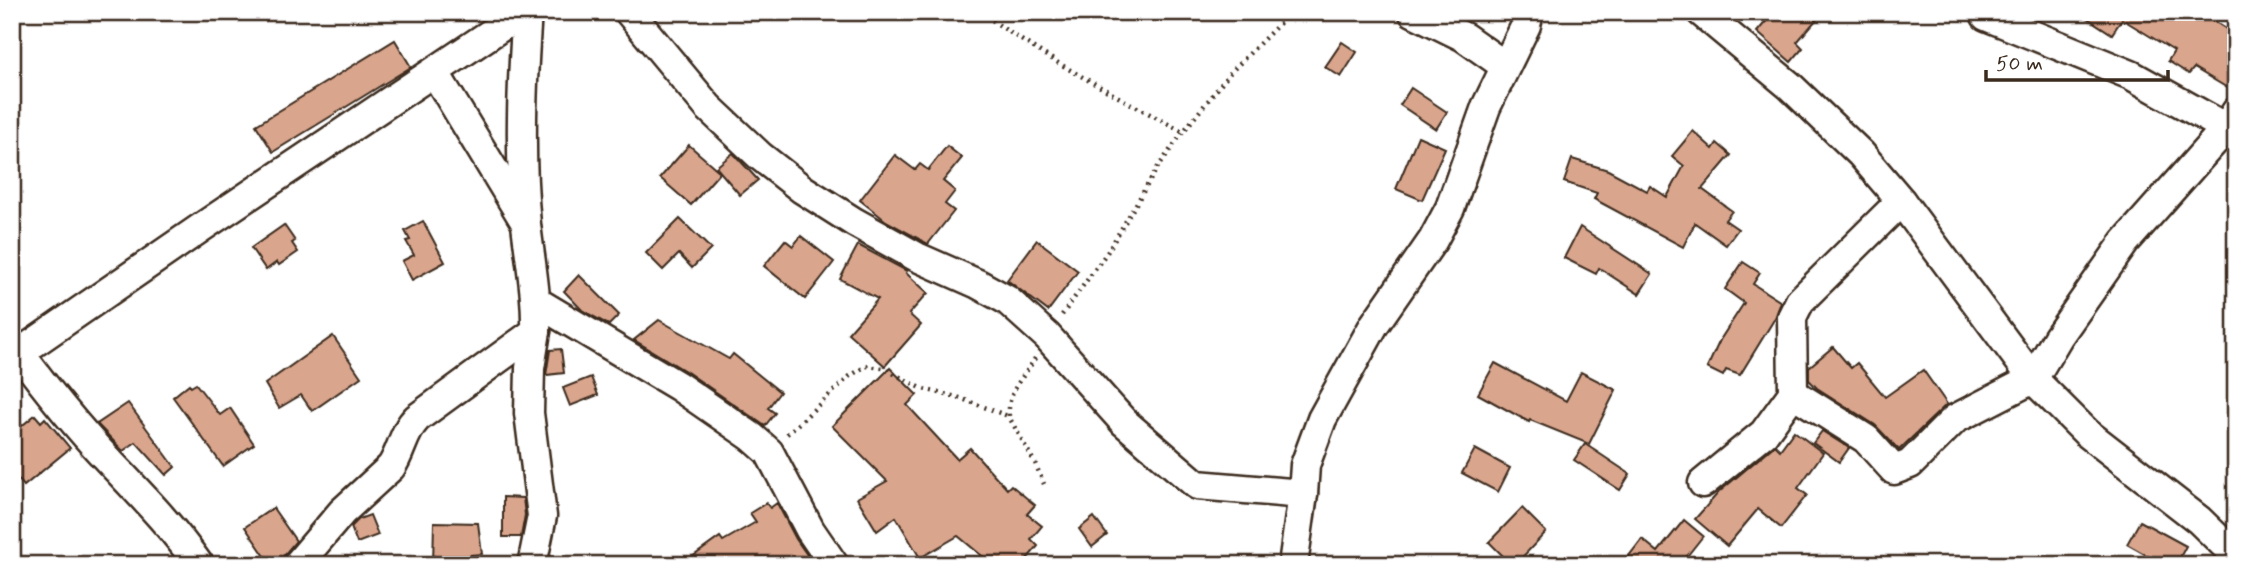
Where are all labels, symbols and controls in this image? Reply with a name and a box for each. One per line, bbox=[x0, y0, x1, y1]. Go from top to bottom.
scale bar bbox=[1986, 38, 2168, 82]
text: 50 m bbox=[1996, 50, 2043, 78]

